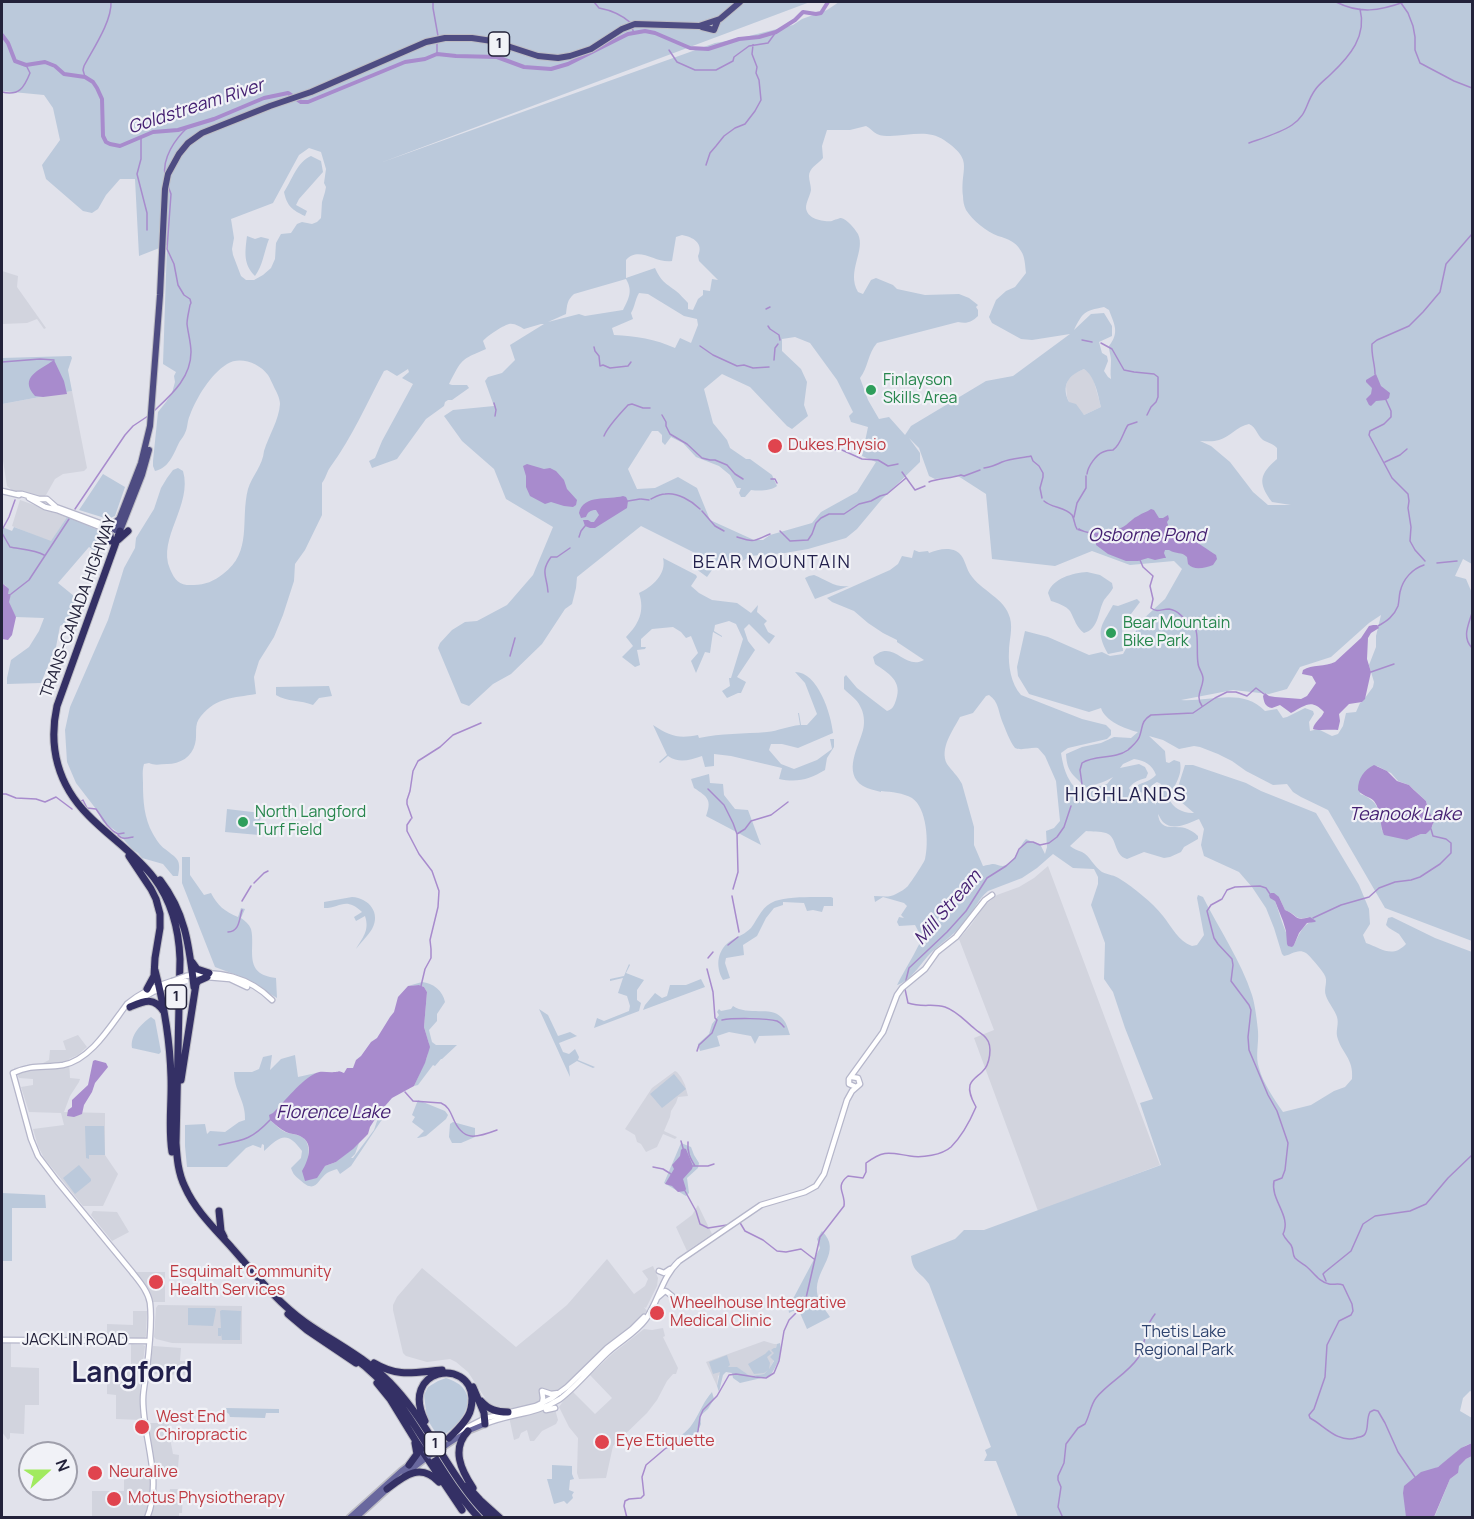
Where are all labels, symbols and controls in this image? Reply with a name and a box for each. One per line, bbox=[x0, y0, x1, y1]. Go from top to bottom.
road number: 1 bbox=[488, 32, 510, 56]
water label: Goldstream River bbox=[125, 75, 267, 139]
place label: Finlayson Skills Area bbox=[883, 371, 957, 409]
marker: Finlayson Skills Area bbox=[864, 383, 878, 397]
place label: Dukes Physio bbox=[788, 436, 886, 456]
marker: Dukes Physio bbox=[766, 437, 784, 455]
street label: TRANS-CANADA HIGHWAY bbox=[37, 513, 121, 701]
water label: Osborne Pond bbox=[1088, 525, 1206, 547]
district label: BEAR MOUNTAIN bbox=[693, 552, 851, 574]
place label: Bear Mountain Bike Park bbox=[1123, 614, 1230, 652]
marker: Bear Mountain Bike Park bbox=[1104, 626, 1118, 640]
district label: HIGHLANDS bbox=[1065, 783, 1187, 807]
place label: North Langford Turf Field bbox=[255, 803, 366, 841]
water label: Teanook Lake bbox=[1349, 804, 1461, 826]
marker: North Langford Turf Field bbox=[236, 815, 250, 829]
water label: Mill Stream bbox=[910, 866, 986, 950]
road number: 1 bbox=[166, 985, 186, 1009]
water label: Florence Lake bbox=[276, 1102, 390, 1124]
place label: Esquimalt Community Health Services bbox=[170, 1263, 331, 1301]
marker: Esquimalt Community Health Services bbox=[147, 1273, 165, 1291]
place label: Wheelhouse Integrative Medical Clinic bbox=[670, 1294, 846, 1332]
marker: Wheelhouse Integrative Medical Clinic bbox=[648, 1304, 666, 1322]
park label: Thetis Lake Regional Park bbox=[1134, 1323, 1234, 1361]
street label: JACKLIN ROAD bbox=[22, 1331, 128, 1351]
district label: Langford bbox=[71, 1357, 193, 1391]
place label: West End Chiropractic bbox=[156, 1408, 247, 1446]
marker: West End Chiropractic bbox=[133, 1418, 151, 1436]
road number: 1 bbox=[424, 1432, 446, 1456]
place label: Eye Etiquette bbox=[616, 1432, 715, 1452]
marker: Eye Etiquette bbox=[593, 1433, 611, 1451]
north arrow bbox=[18, 1441, 78, 1501]
text: N bbox=[51, 1456, 75, 1475]
place label: Neuralive bbox=[109, 1463, 178, 1483]
marker: Neuralive bbox=[86, 1464, 104, 1482]
place label: Motus Physiotherapy bbox=[128, 1489, 285, 1509]
marker: Motus Physiotherapy bbox=[105, 1490, 123, 1508]

